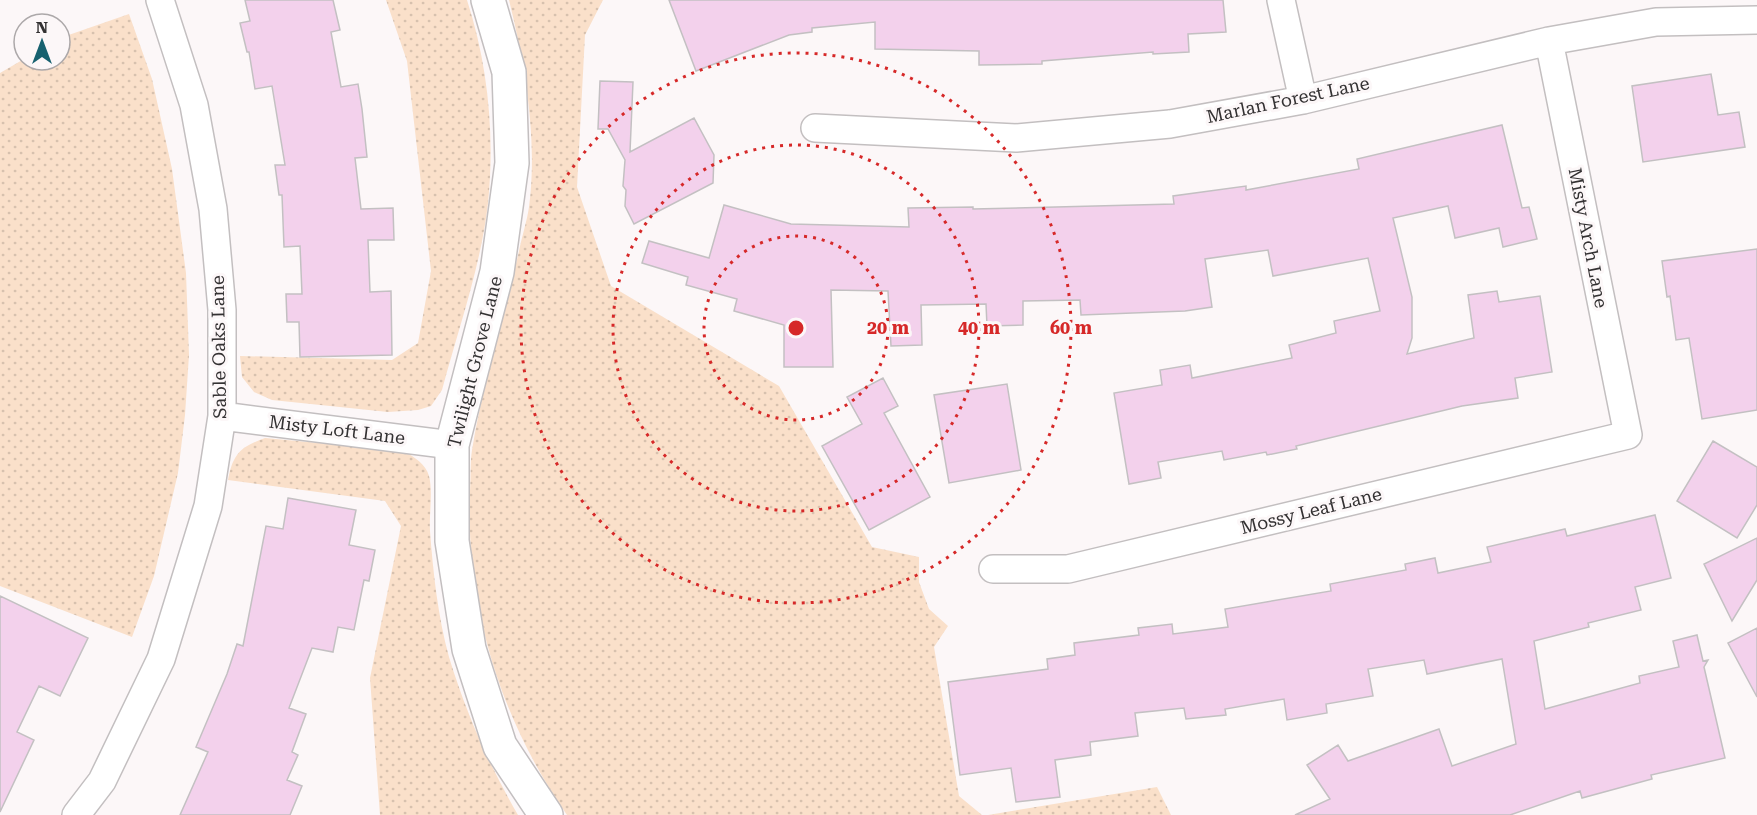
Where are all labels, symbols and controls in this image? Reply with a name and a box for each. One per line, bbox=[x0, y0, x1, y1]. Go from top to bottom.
north arrow bbox=[12, 12, 72, 72]
text: N bbox=[36, 18, 48, 37]
street label: Marlan Forest Lane bbox=[1204, 72, 1371, 127]
street label: Misty Arch Lane bbox=[1565, 166, 1612, 310]
street label: Twilight Grove Lane bbox=[443, 274, 506, 450]
street label: Sable Oaks Lane bbox=[207, 275, 230, 419]
text: 20 m bbox=[867, 317, 910, 338]
text: 40 m bbox=[958, 317, 1001, 338]
text: 60 m bbox=[1050, 317, 1093, 338]
centre of rings bbox=[786, 318, 806, 338]
street label: Misty Loft Lane bbox=[268, 411, 406, 448]
street label: Mossy Leaf Lane bbox=[1238, 483, 1384, 538]

